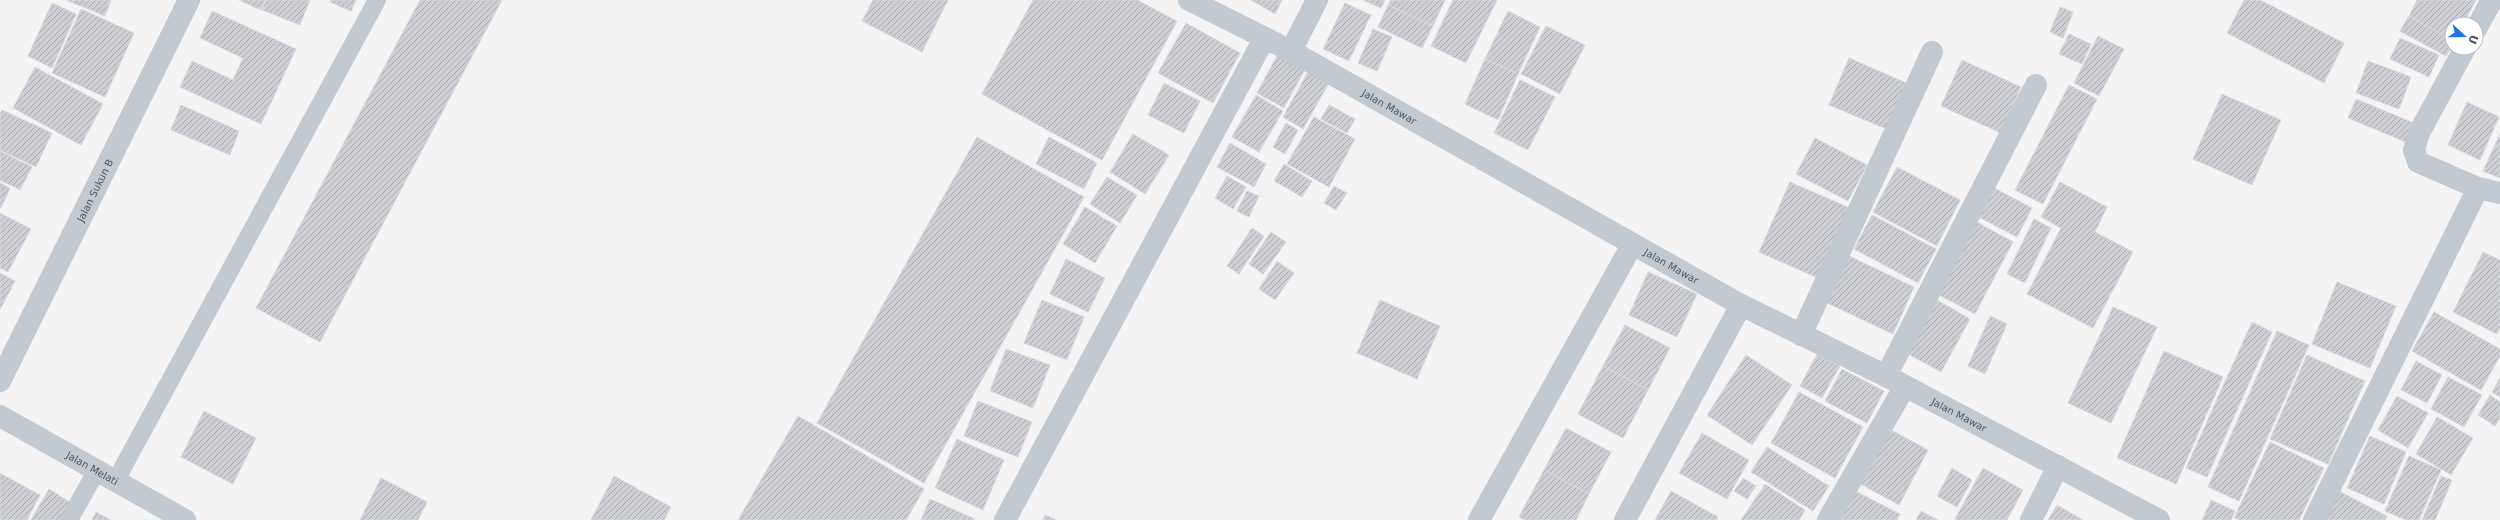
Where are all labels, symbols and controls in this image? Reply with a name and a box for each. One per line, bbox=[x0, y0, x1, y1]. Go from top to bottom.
north arrow bbox=[2444, 16, 2484, 56]
text: U bbox=[2465, 33, 2481, 46]
street label: Jalan Mawar bbox=[1359, 87, 1419, 127]
street label: Jalan Sukun B bbox=[75, 157, 115, 224]
street label: Jalan Mawar bbox=[1641, 246, 1701, 286]
street label: Jalan Mawar bbox=[1929, 396, 1989, 435]
street label: Jalan Melati bbox=[63, 449, 120, 487]

